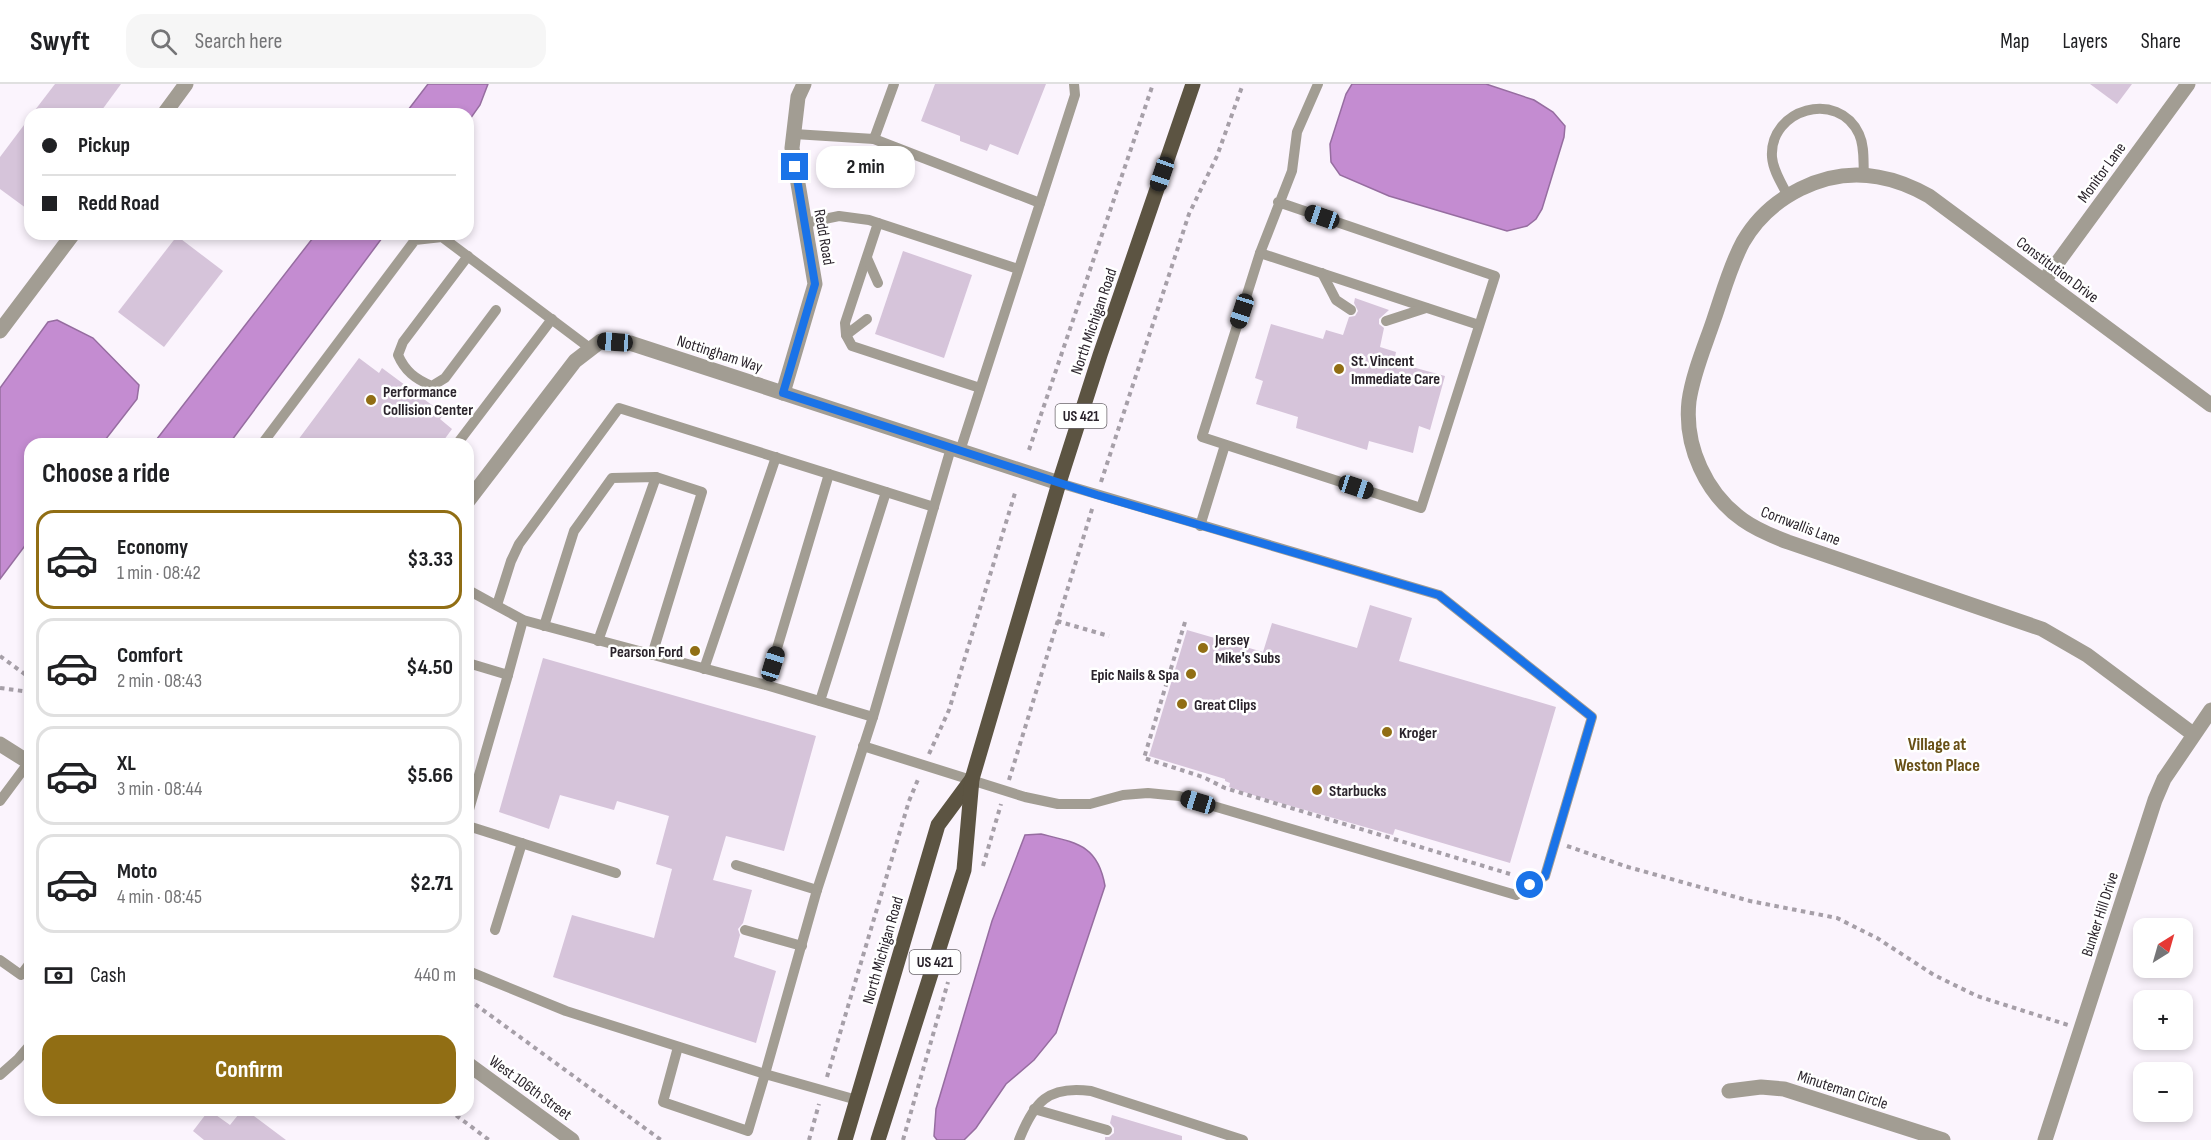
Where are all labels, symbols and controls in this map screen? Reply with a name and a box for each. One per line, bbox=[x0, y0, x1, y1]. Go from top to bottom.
search box bbox=[126, 14, 546, 68]
text: Swyft bbox=[30, 25, 90, 58]
icon: search bbox=[147, 25, 180, 58]
text: Search here bbox=[195, 28, 282, 55]
text: Map bbox=[2000, 29, 2029, 54]
text: Layers bbox=[2062, 29, 2108, 54]
text: Share bbox=[2141, 29, 2181, 54]
text: Pickup bbox=[78, 132, 130, 159]
street label: Monitor Lane bbox=[2074, 139, 2130, 207]
callout: 2 min bbox=[816, 146, 915, 188]
route end bbox=[781, 153, 808, 180]
car bbox=[1148, 154, 1176, 194]
text: 2 min bbox=[846, 155, 885, 179]
text: Redd Road bbox=[78, 190, 159, 217]
car bbox=[1302, 203, 1342, 231]
street label: Redd Road bbox=[809, 208, 838, 267]
street label: Constitution Drive bbox=[2012, 233, 2102, 307]
street label: North Michigan Road bbox=[1067, 266, 1121, 377]
car bbox=[1228, 291, 1256, 331]
car bbox=[596, 332, 634, 352]
street label: Nottingham Way bbox=[674, 332, 765, 377]
place label: St. Vincent Immediate Care bbox=[1351, 352, 1440, 389]
marker: St. Vincent Immediate Care bbox=[1332, 362, 1346, 376]
place label: Performance Collision Center bbox=[383, 383, 473, 420]
marker: Performance Collision Center bbox=[364, 393, 378, 407]
road number: US 421 bbox=[1056, 404, 1106, 428]
text: Choose a ride bbox=[42, 458, 170, 490]
car bbox=[1336, 473, 1376, 501]
street label: Cornwallis Lane bbox=[1758, 503, 1843, 550]
icon: car bbox=[45, 533, 99, 587]
text: Economy bbox=[117, 534, 188, 561]
text: $3.33 bbox=[407, 546, 453, 573]
text: 1 min · 08:42 bbox=[117, 561, 201, 585]
place label: Jersey Mike's Subs bbox=[1214, 631, 1280, 668]
icon: car bbox=[45, 641, 99, 695]
marker: Jersey Mike's Subs bbox=[1196, 641, 1210, 655]
text: Comfort bbox=[117, 642, 183, 669]
place label: Pearson Ford bbox=[610, 643, 683, 662]
marker: Pearson Ford bbox=[688, 644, 702, 658]
car bbox=[759, 644, 787, 684]
text: $4.50 bbox=[406, 654, 453, 681]
place label: Epic Nails & Spa bbox=[1091, 666, 1179, 685]
marker: Epic Nails & Spa bbox=[1184, 667, 1198, 681]
text: 2 min · 08:43 bbox=[117, 669, 202, 693]
place label: Great Clips bbox=[1194, 696, 1256, 715]
marker: Great Clips bbox=[1175, 697, 1189, 711]
place label: Kroger bbox=[1399, 724, 1437, 743]
marker: Kroger bbox=[1380, 725, 1394, 739]
district label: Village at Weston Place bbox=[1894, 734, 1980, 776]
icon: car bbox=[45, 749, 99, 803]
text: XL bbox=[117, 750, 136, 777]
text: $5.66 bbox=[407, 762, 453, 789]
text: 3 min · 08:44 bbox=[117, 777, 202, 801]
place label: Starbucks bbox=[1329, 782, 1386, 801]
marker: Starbucks bbox=[1310, 783, 1324, 797]
car bbox=[1178, 788, 1218, 816]
icon: car bbox=[45, 857, 99, 911]
text: Moto bbox=[117, 858, 157, 885]
text: $2.71 bbox=[410, 870, 453, 897]
street label: Bunker Hill Drive bbox=[2078, 870, 2123, 959]
route start bbox=[1516, 871, 1543, 898]
text: 4 min · 08:45 bbox=[117, 885, 202, 909]
street label: North Michigan Road bbox=[859, 894, 908, 1006]
north arrow bbox=[2133, 918, 2193, 978]
map controls bbox=[2133, 918, 2193, 1122]
road number: US 421 bbox=[910, 950, 960, 974]
icon: cash bbox=[42, 959, 75, 992]
text: Cash bbox=[90, 962, 126, 989]
text: 440 m bbox=[414, 963, 456, 987]
button: + bbox=[2133, 990, 2193, 1050]
button: Confirm bbox=[42, 1035, 456, 1104]
street label: West 106th Street bbox=[485, 1052, 575, 1125]
button: − bbox=[2133, 1062, 2193, 1122]
street label: Minuteman Circle bbox=[1795, 1067, 1890, 1114]

